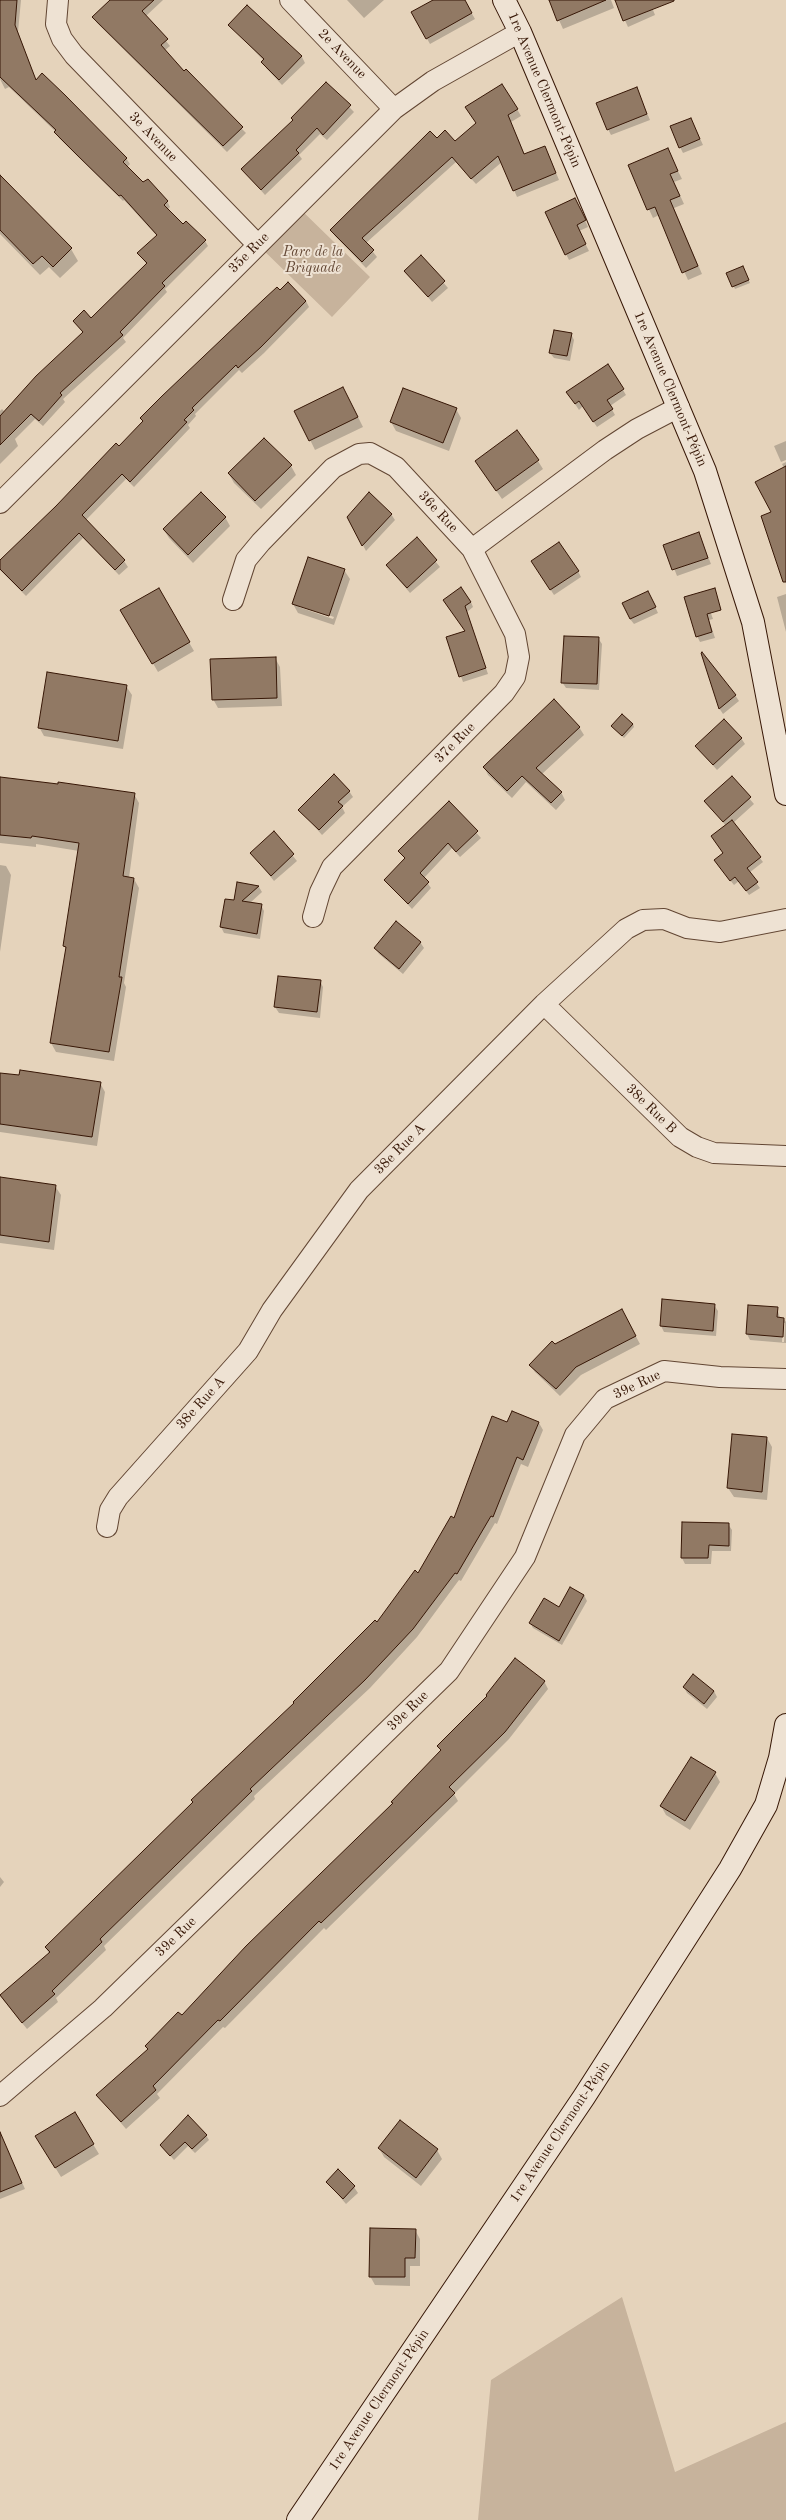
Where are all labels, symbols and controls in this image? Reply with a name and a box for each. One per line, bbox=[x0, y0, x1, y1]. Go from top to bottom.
street label: 1re Avenue Clermont-Pépin bbox=[504, 10, 584, 170]
street label: 2e Avenue bbox=[314, 26, 370, 82]
street label: 3e Avenue bbox=[125, 109, 181, 165]
street label: 35e Rue bbox=[225, 229, 273, 277]
park label: Parc de la Briquade bbox=[283, 244, 343, 276]
street label: 1re Avenue Clermont-Pépin bbox=[630, 309, 710, 469]
street label: 36e Rue bbox=[415, 488, 461, 536]
street label: 37e Rue bbox=[431, 719, 479, 767]
street label: 38e Rue B bbox=[622, 1081, 680, 1137]
street label: 38e Rue A bbox=[371, 1120, 429, 1178]
street label: 39e Rue bbox=[611, 1367, 663, 1403]
street label: 38e Rue A bbox=[173, 1373, 229, 1433]
street label: 39e Rue bbox=[384, 1687, 432, 1735]
street label: 39e Rue bbox=[152, 1913, 200, 1961]
street label: 1re Avenue Clermont-Pépin bbox=[506, 2058, 614, 2206]
street label: 1re Avenue Clermont-Pépin bbox=[325, 2326, 433, 2474]

